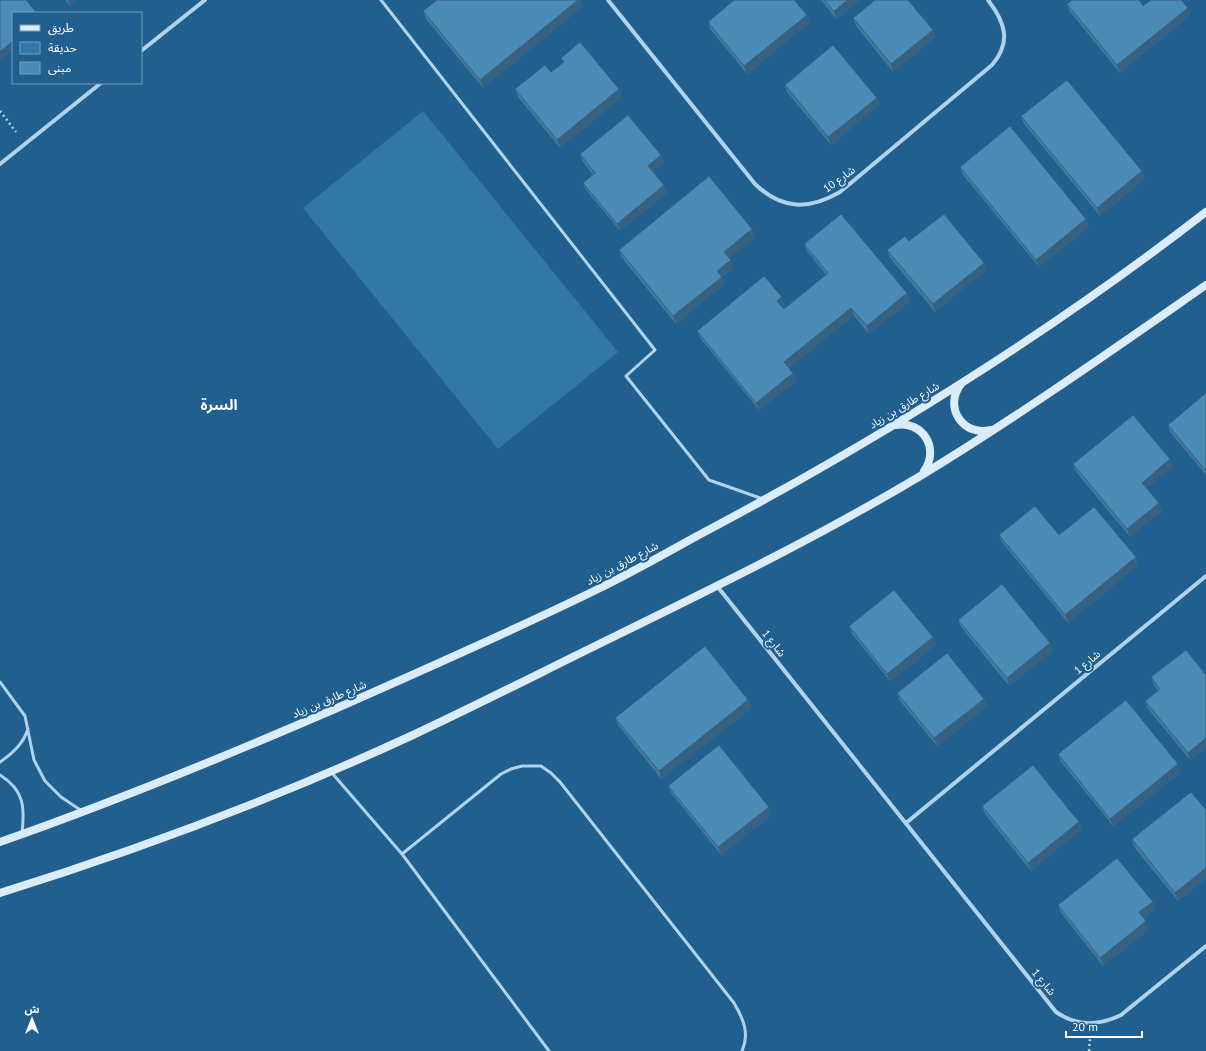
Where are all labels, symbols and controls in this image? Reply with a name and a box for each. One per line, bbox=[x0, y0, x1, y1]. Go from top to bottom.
legend bbox=[12, 12, 142, 84]
text: طريق bbox=[48, 20, 74, 36]
text: حديقة bbox=[48, 40, 77, 55]
text: مبنى bbox=[48, 60, 71, 75]
street label: شارع 10 bbox=[820, 162, 859, 196]
street label: شارع طارق بن زياد bbox=[866, 378, 943, 432]
district label: السرة bbox=[200, 395, 238, 414]
street label: شارع طارق بن زياد bbox=[584, 538, 661, 589]
street label: شارع 1 bbox=[758, 627, 789, 660]
street label: شارع 1 bbox=[1071, 647, 1104, 678]
street label: شارع طارق بن زياد bbox=[290, 677, 369, 722]
street label: شارع 1 bbox=[1028, 966, 1059, 999]
north arrow bbox=[12, 999, 52, 1039]
text: ش bbox=[24, 1002, 40, 1016]
scale bar bbox=[1066, 1013, 1142, 1039]
text: 20 m bbox=[1072, 1019, 1098, 1034]

